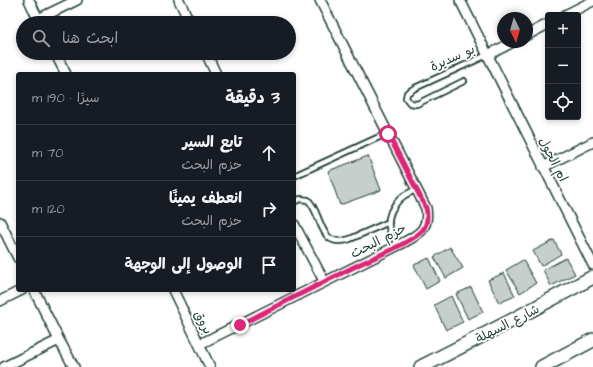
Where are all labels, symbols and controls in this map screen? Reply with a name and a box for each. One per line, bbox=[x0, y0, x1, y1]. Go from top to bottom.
north arrow bbox=[497, 12, 533, 48]
map controls bbox=[545, 12, 581, 120]
button: + bbox=[545, 12, 581, 48]
search box bbox=[16, 16, 296, 60]
icon: search bbox=[30, 27, 52, 49]
text: ابحث هنا bbox=[62, 28, 118, 49]
street label: بو سديرة bbox=[427, 40, 478, 76]
button: − bbox=[545, 48, 581, 84]
button: locate bbox=[545, 84, 581, 120]
text: 3 دقيقة bbox=[225, 86, 280, 110]
text: سيرًا · 190 m bbox=[32, 89, 99, 107]
route start bbox=[379, 125, 397, 143]
text: تابع السير bbox=[183, 132, 242, 153]
street label: ام الحول bbox=[533, 134, 572, 185]
icon: ahead bbox=[258, 142, 280, 164]
text: 70 m bbox=[32, 144, 64, 162]
text: حزم البحث bbox=[182, 156, 242, 174]
text: انعطف يمينًا bbox=[169, 188, 242, 209]
icon: right bbox=[258, 198, 280, 220]
text: 120 m bbox=[32, 200, 65, 218]
text: حزم البحث bbox=[182, 212, 242, 230]
street label: حزم البحث bbox=[347, 219, 410, 264]
text: الوصول إلى الوجهة bbox=[125, 254, 242, 275]
icon: arrive bbox=[258, 254, 280, 276]
street label: شارع السهلة bbox=[473, 300, 542, 348]
street label: بروق bbox=[190, 307, 217, 337]
route end bbox=[231, 316, 249, 334]

